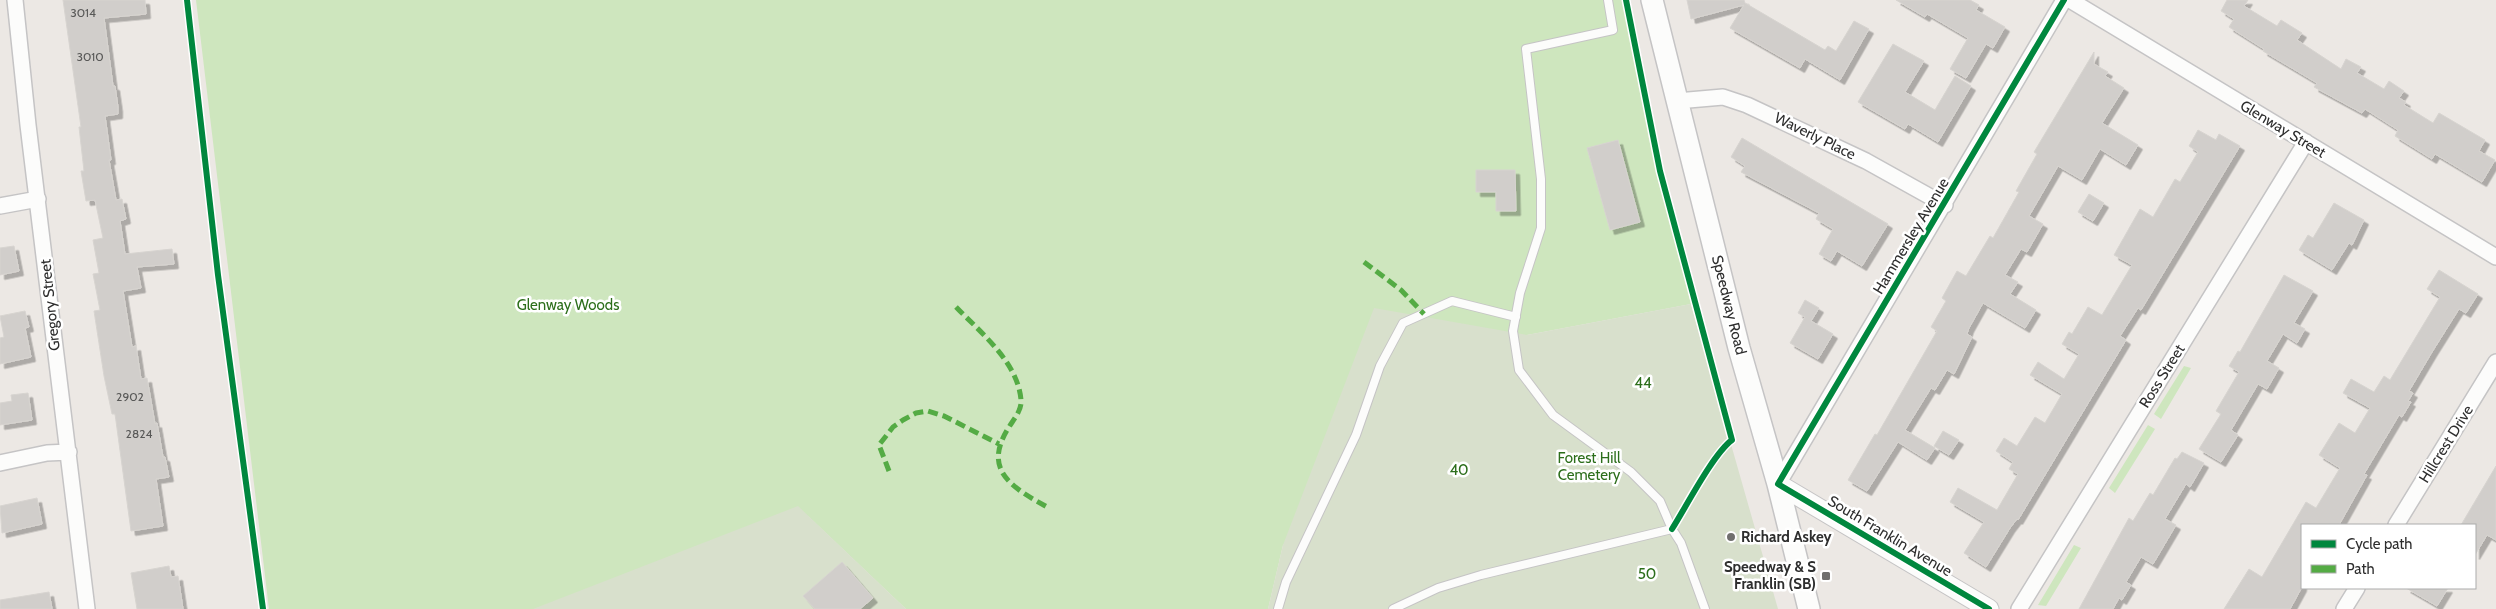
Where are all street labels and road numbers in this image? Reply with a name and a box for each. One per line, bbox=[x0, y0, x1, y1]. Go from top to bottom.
street label: Glenway Street bbox=[2237, 96, 2329, 162]
street label: Waverly Place bbox=[1771, 109, 1859, 164]
street label: Hammersley Avenue bbox=[1869, 174, 1953, 297]
street label: Speedway Road bbox=[1708, 253, 1750, 357]
street label: Gregory Street bbox=[36, 258, 64, 352]
street label: Ross Street bbox=[2135, 341, 2189, 411]
street label: Hillcrest Drive bbox=[2415, 402, 2477, 486]
street label: South Franklin Avenue bbox=[1825, 492, 1956, 580]

